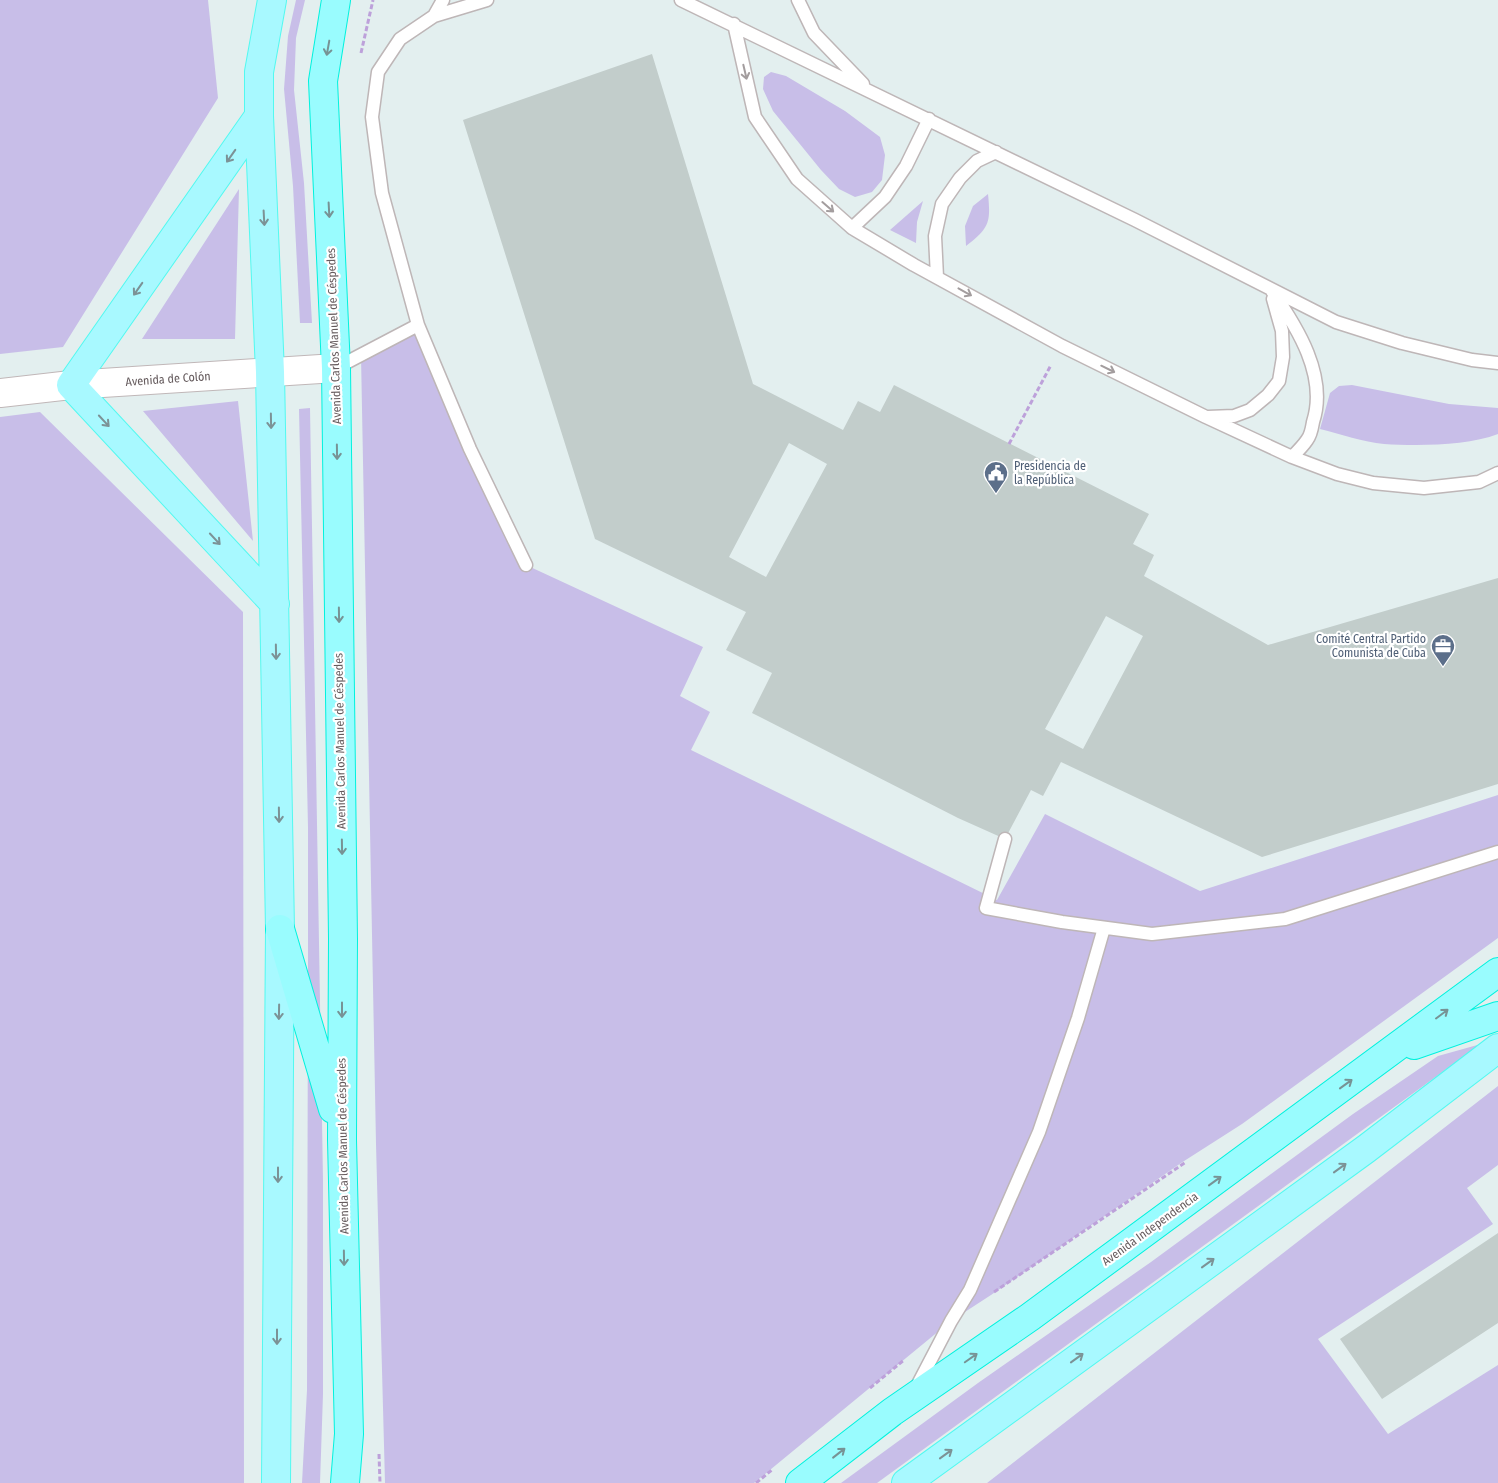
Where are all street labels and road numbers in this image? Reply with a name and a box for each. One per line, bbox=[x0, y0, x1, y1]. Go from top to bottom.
street label: Avenida Carlos Manuel de Céspedes bbox=[324, 248, 344, 424]
street label: Avenida de Colón bbox=[125, 369, 211, 389]
street label: Avenida Carlos Manuel de Céspedes bbox=[331, 653, 349, 829]
street label: Avenida Carlos Manuel de Céspedes bbox=[334, 1058, 352, 1234]
street label: Avenida Independencia bbox=[1099, 1189, 1201, 1269]

